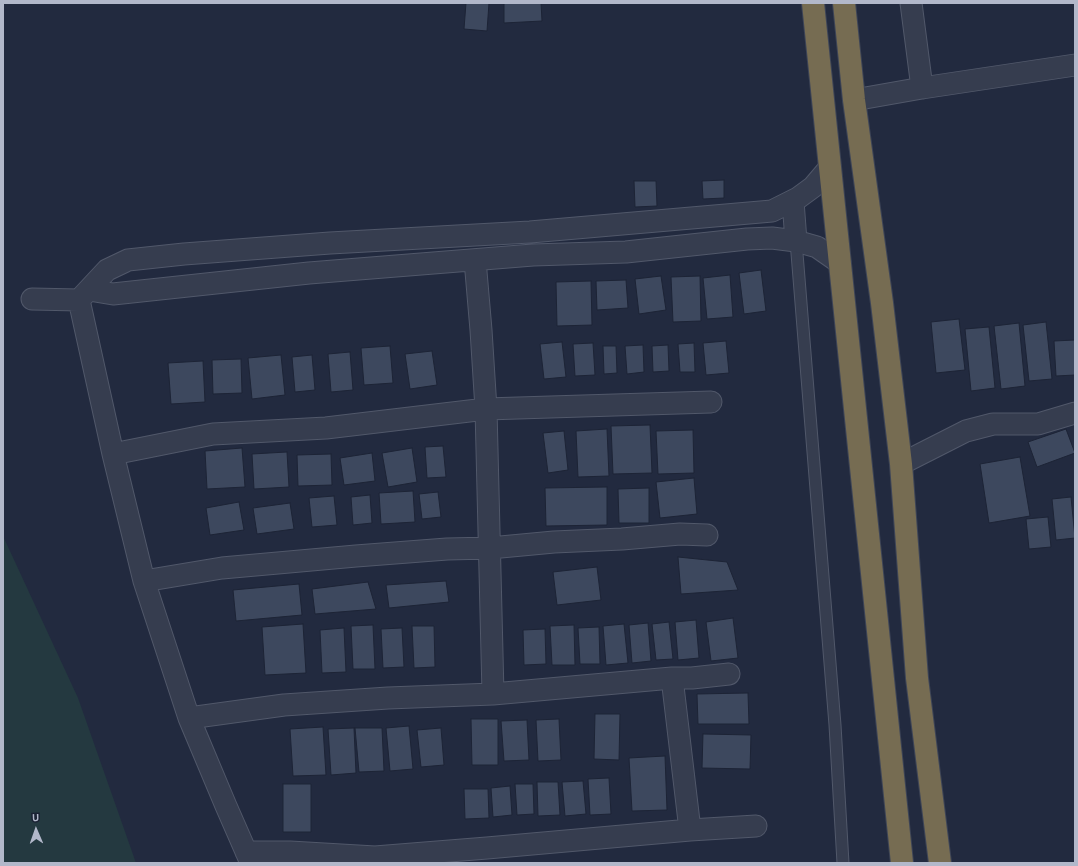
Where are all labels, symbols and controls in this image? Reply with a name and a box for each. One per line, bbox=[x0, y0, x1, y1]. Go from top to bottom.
north arrow bbox=[16, 810, 56, 850]
text: U bbox=[32, 812, 39, 823]

